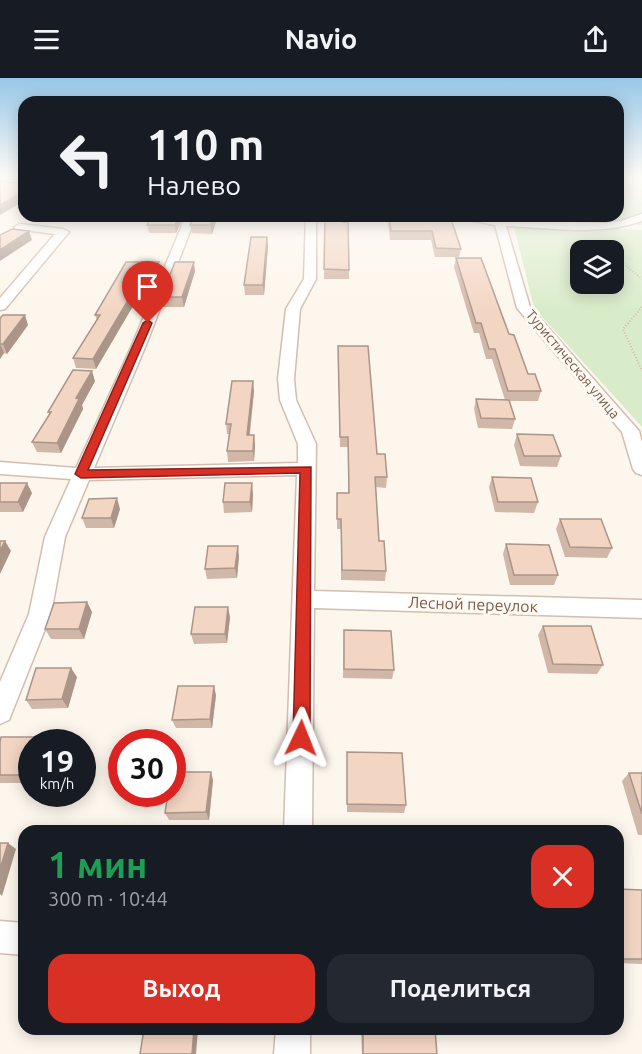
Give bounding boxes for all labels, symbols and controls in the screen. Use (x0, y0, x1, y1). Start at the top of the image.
icon: menu (30, 23, 63, 56)
icon: share (579, 23, 612, 56)
text: Navio (285, 24, 357, 54)
icon: left (48, 120, 126, 198)
text: 110 m (147, 121, 264, 168)
text: Налево (147, 170, 241, 200)
map controls (570, 240, 624, 294)
button: layers (570, 240, 624, 294)
pin (122, 261, 173, 323)
icon: arrive (131, 270, 164, 303)
street label: Туристическая улица (523, 306, 623, 422)
street label: Лесной переулок (408, 593, 538, 615)
position arrow (269, 706, 333, 770)
speed limit sign: 30 (108, 729, 186, 807)
text: 19 (40, 744, 74, 778)
text: km/h (40, 775, 74, 792)
text: 1 мин (48, 844, 147, 885)
button: close (531, 845, 594, 908)
text: 300 m · 10:44 (48, 887, 168, 910)
button: Выход (48, 954, 315, 1023)
button: Поделиться (327, 954, 594, 1023)

